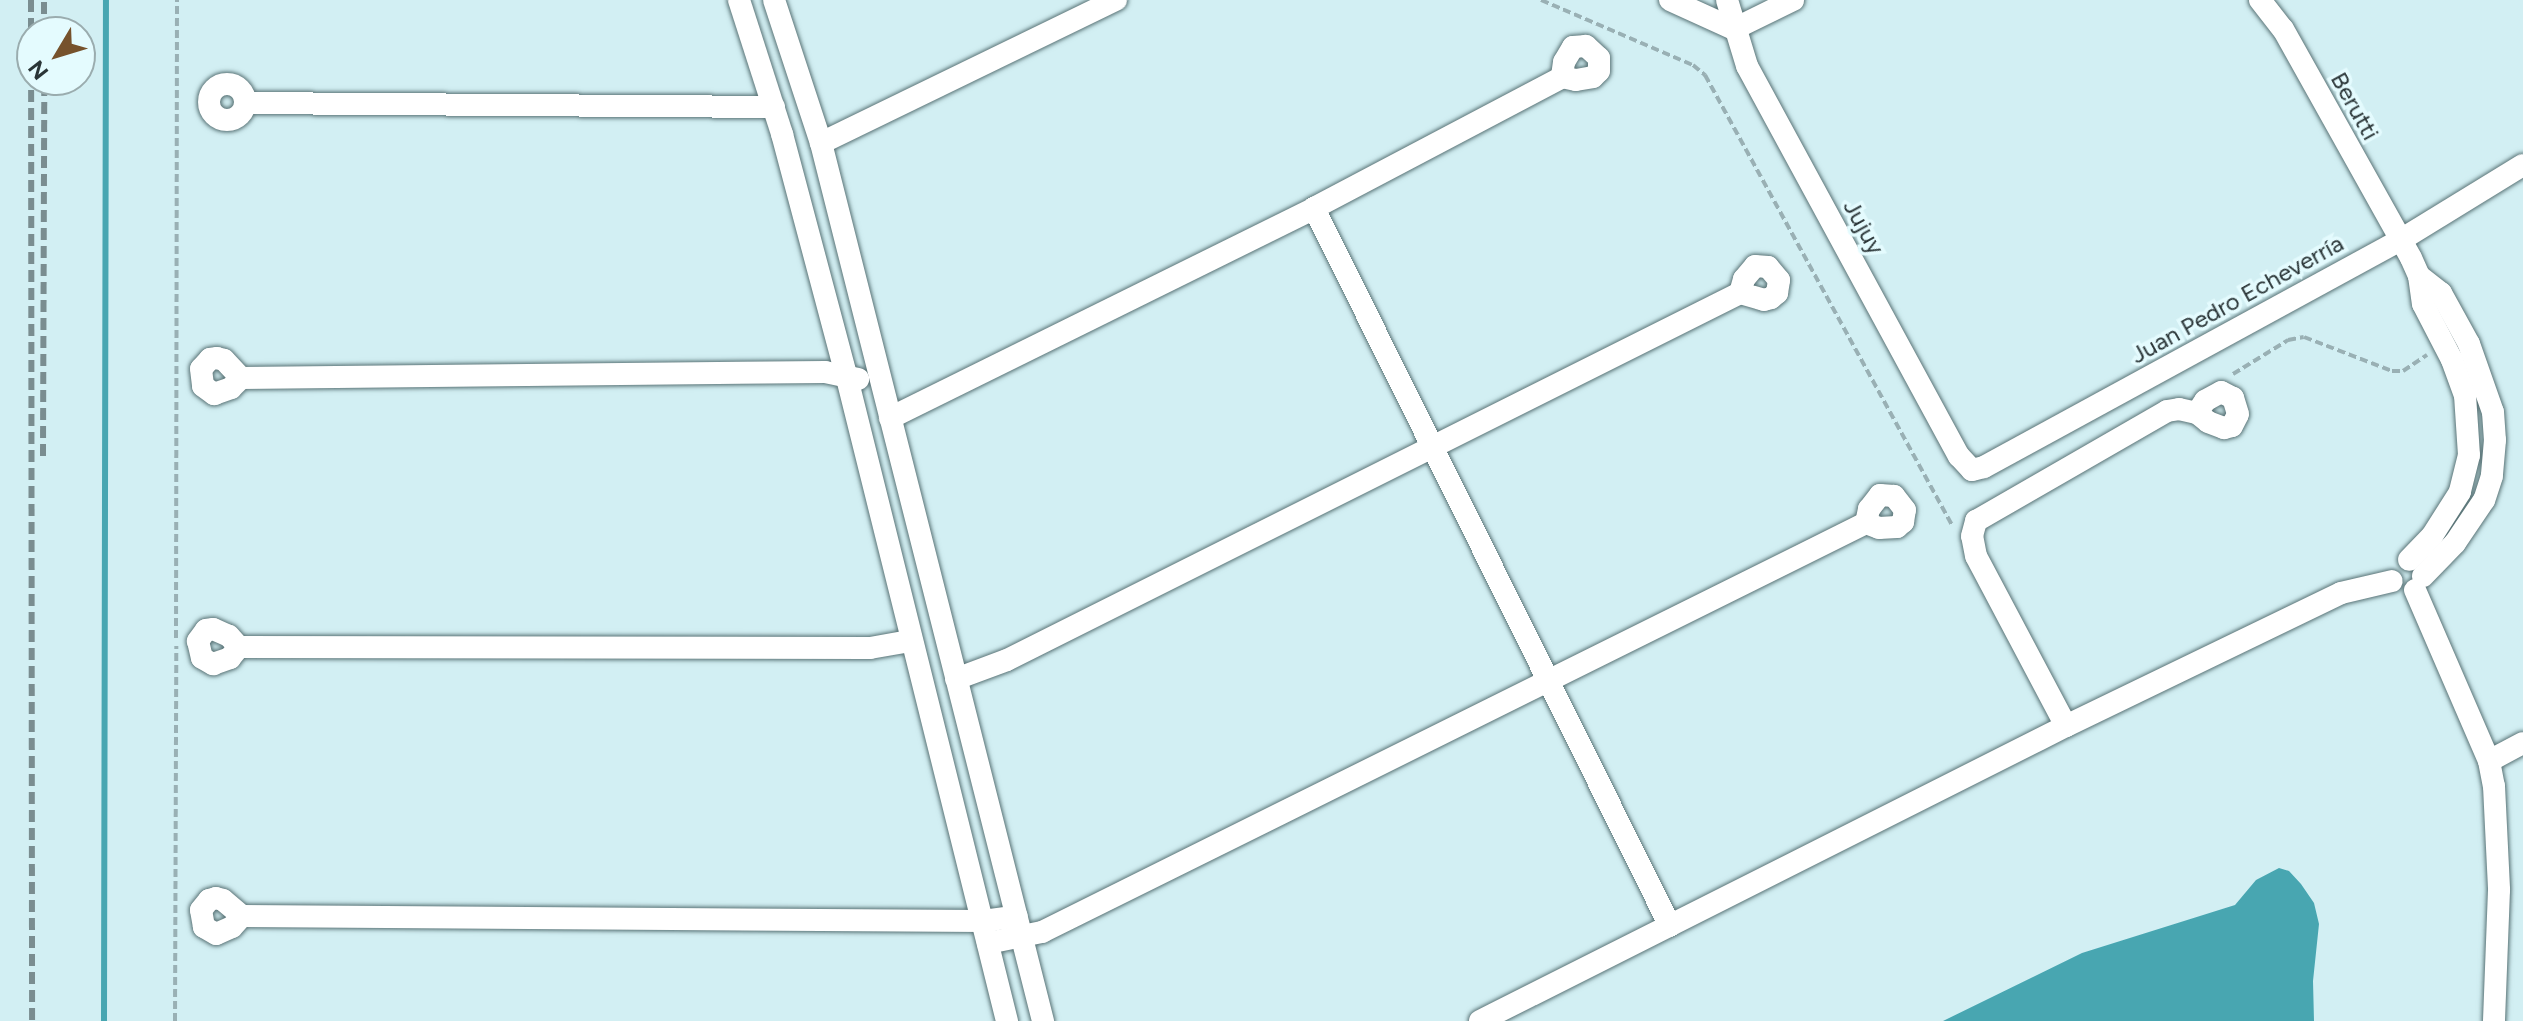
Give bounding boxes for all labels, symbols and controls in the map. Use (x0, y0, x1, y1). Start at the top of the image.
north arrow (16, 16, 96, 96)
text: N (22, 55, 54, 85)
street label: Berutti (2325, 67, 2385, 145)
street label: Jujuy (1837, 195, 1891, 259)
street label: Juan Pedro Echeverría (2126, 229, 2348, 369)

